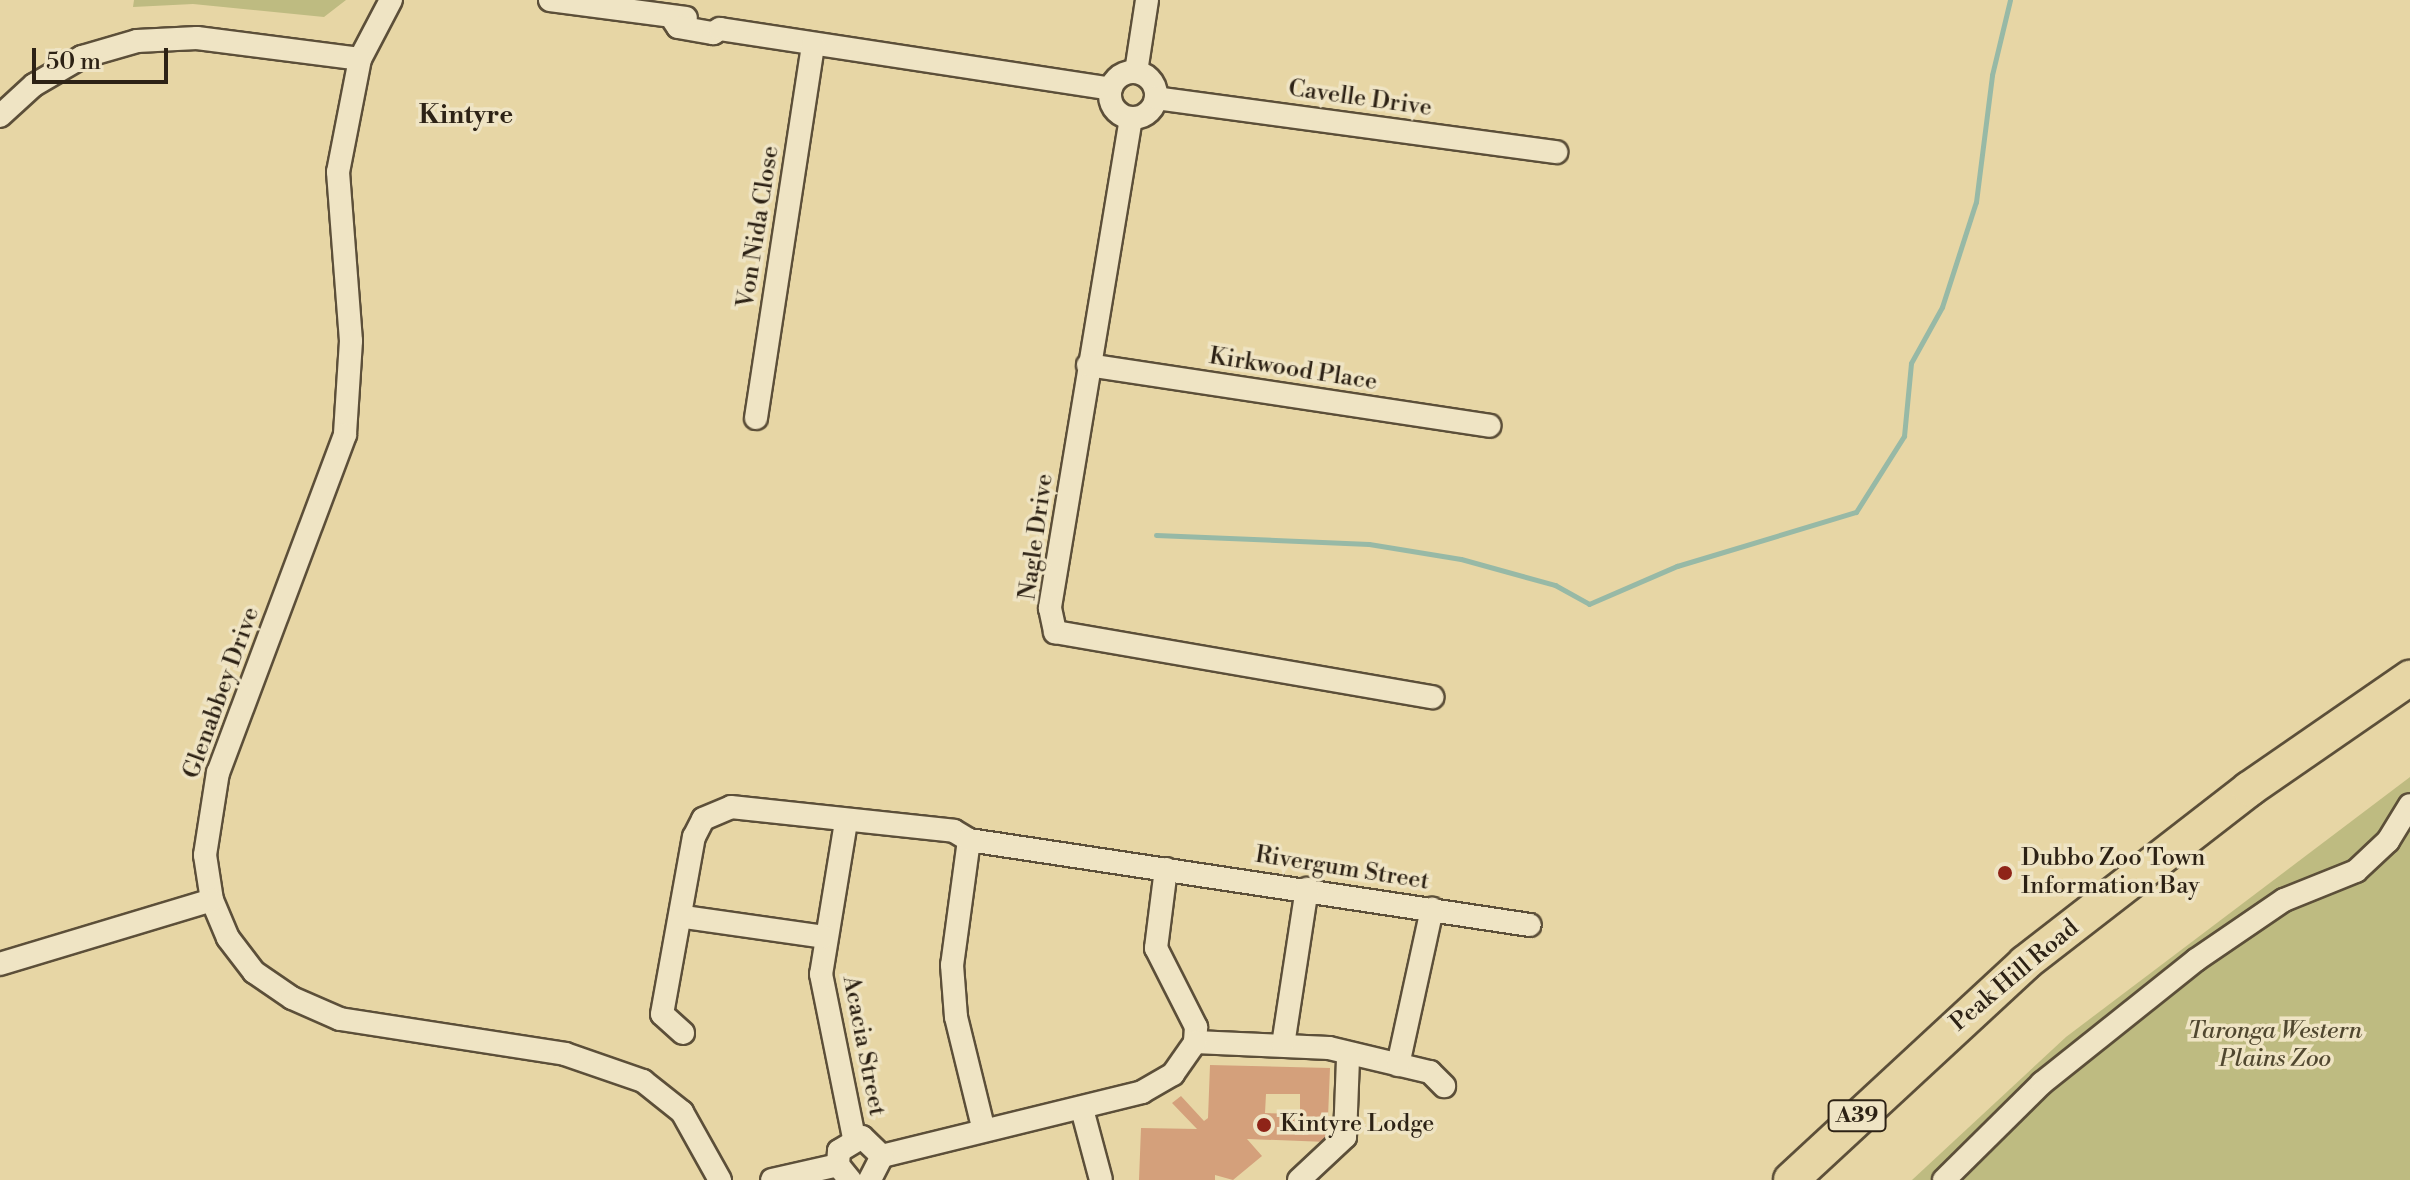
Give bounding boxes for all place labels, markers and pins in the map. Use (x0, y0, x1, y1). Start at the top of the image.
place label: Dubbo Zoo Town Information Bay (2021, 845, 2205, 901)
marker: Dubbo Zoo Town Information Bay (1996, 864, 2014, 882)
place label: Kintyre Lodge (1280, 1111, 1434, 1139)
marker: Kintyre Lodge (1255, 1116, 1273, 1134)

